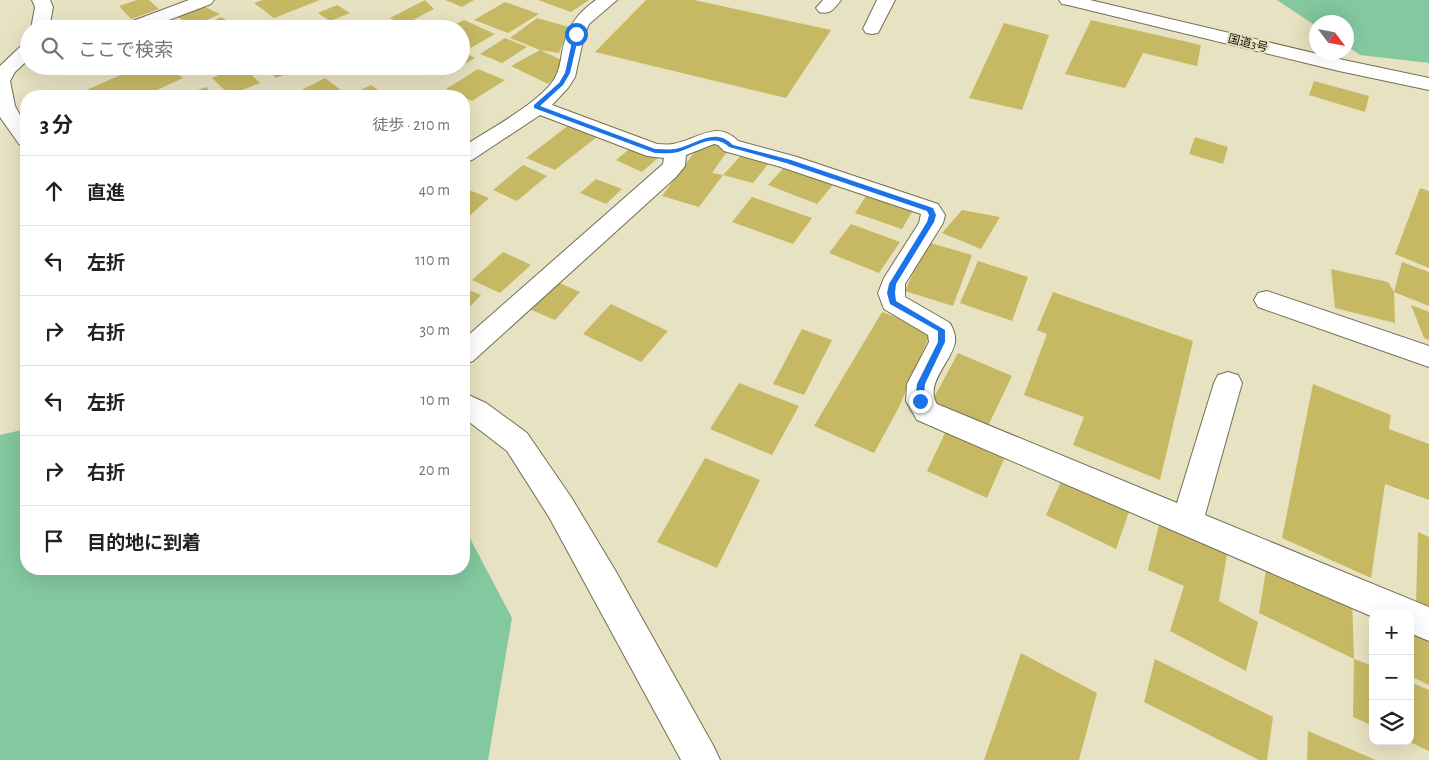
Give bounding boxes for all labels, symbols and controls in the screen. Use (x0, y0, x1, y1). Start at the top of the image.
north arrow (1309, 15, 1354, 60)
search box (20, 20, 470, 75)
route start (565, 23, 588, 46)
street label: 国道3号 (1227, 31, 1270, 54)
icon: search (38, 34, 66, 62)
text: ここで検索 (78, 41, 173, 60)
text: 3 分 (40, 115, 73, 136)
text: 徒歩 · 210 m (372, 117, 450, 133)
icon: ahead (40, 177, 68, 205)
text: 40 m (418, 182, 450, 198)
text: 直進 (87, 184, 125, 203)
icon: left (40, 247, 68, 275)
text: 110 m (415, 252, 450, 268)
text: 左折 (87, 254, 125, 273)
icon: right (40, 317, 68, 345)
text: 30 m (420, 322, 450, 338)
text: 右折 (87, 324, 125, 343)
icon: left (40, 387, 68, 415)
route end (909, 390, 932, 413)
text: 10 m (421, 392, 450, 408)
text: 左折 (87, 394, 125, 413)
icon: right (40, 457, 68, 485)
text: 20 m (419, 462, 450, 478)
text: 右折 (87, 464, 125, 483)
icon: arrive (40, 527, 68, 555)
text: 目的地に到着 (87, 534, 201, 553)
map controls (1369, 610, 1414, 745)
button: + (1369, 610, 1414, 655)
button: − (1369, 655, 1414, 700)
button: layers (1369, 700, 1414, 745)

